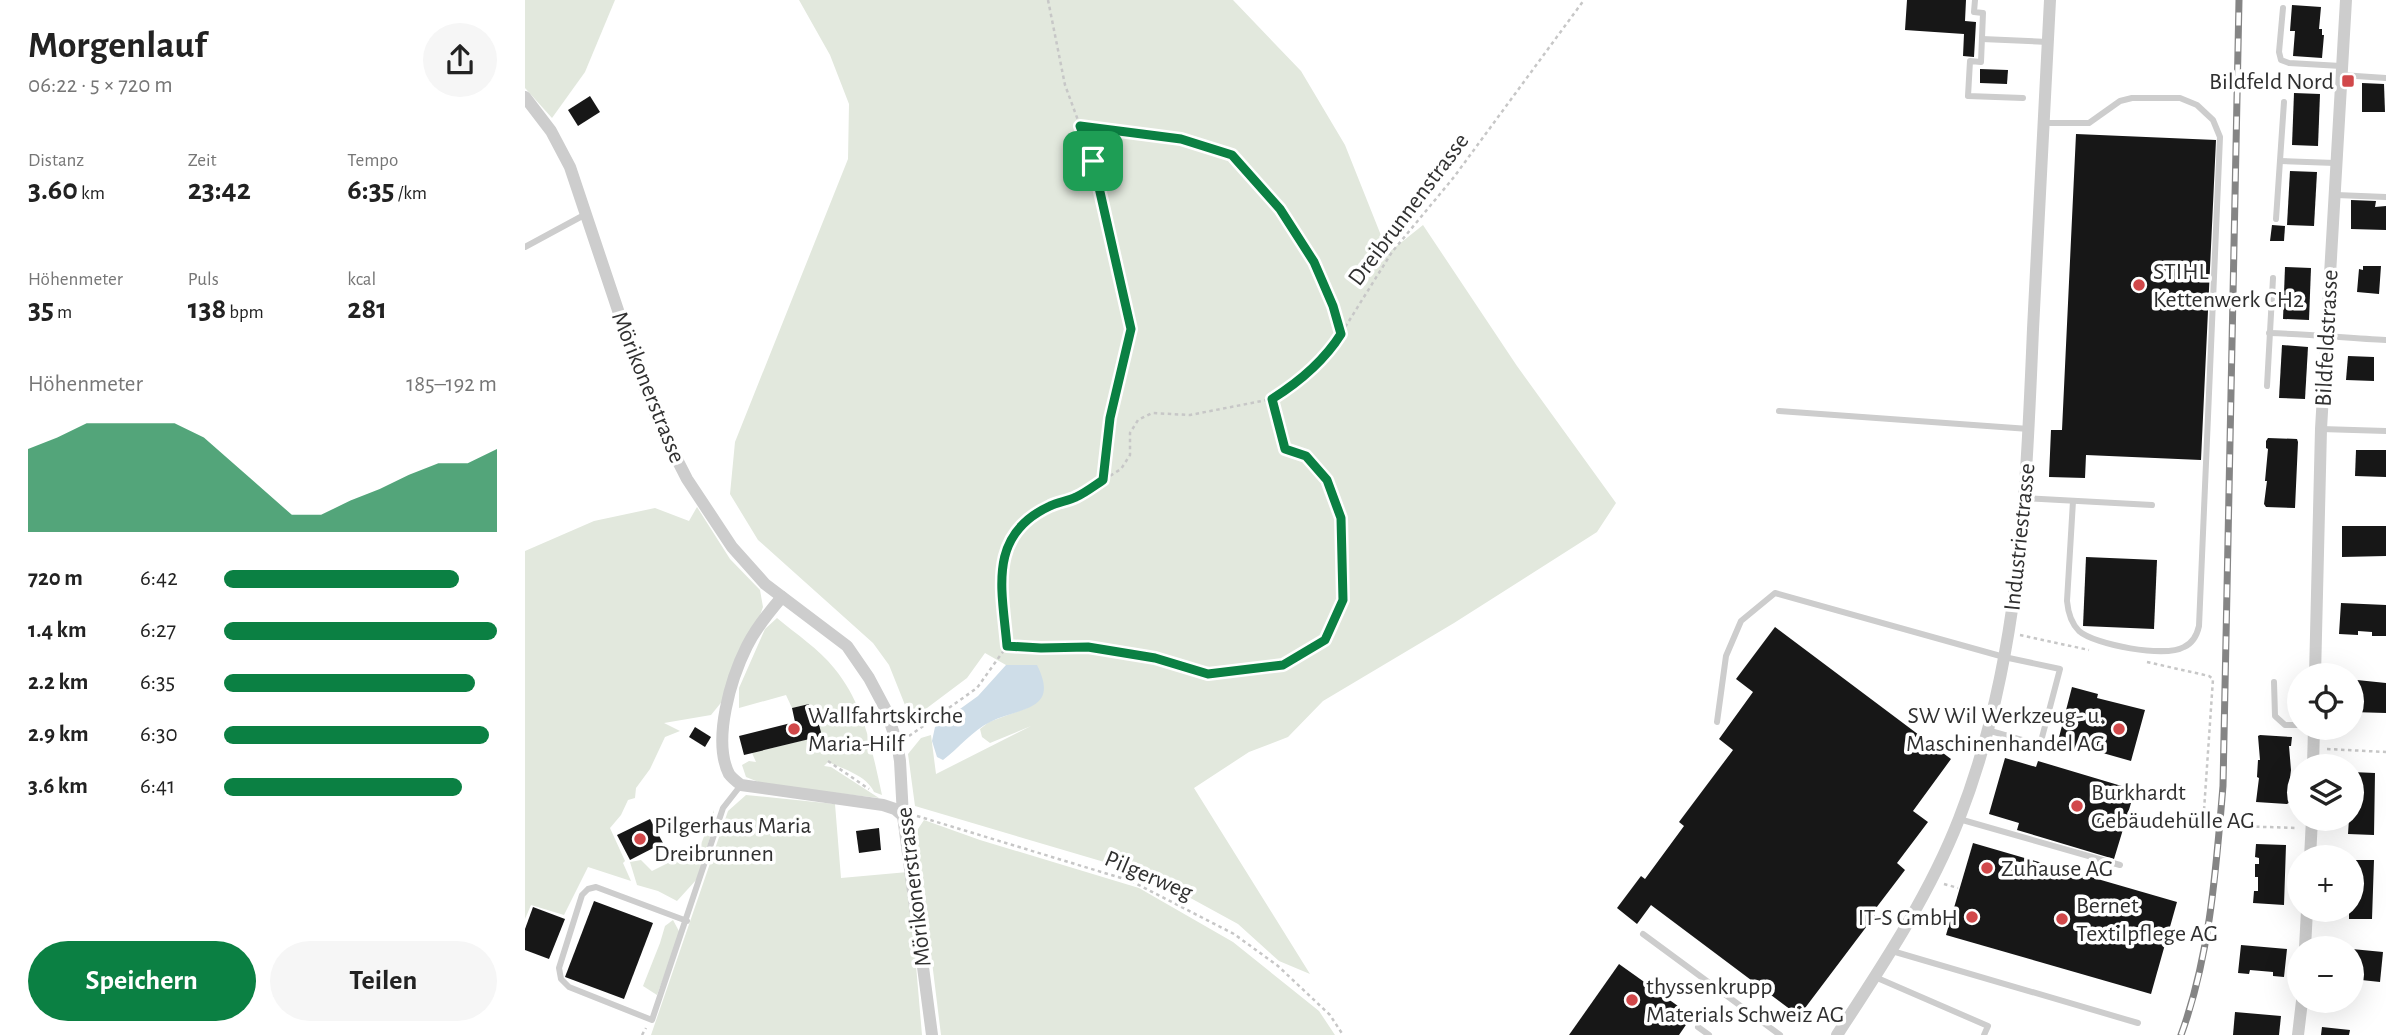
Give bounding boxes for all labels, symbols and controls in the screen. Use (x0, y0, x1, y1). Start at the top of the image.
button: share (423, 23, 497, 97)
text: Morgenlauf (28, 27, 206, 65)
place label: Bildfeld Nord (2209, 70, 2334, 94)
marker: Bildfeld Nord (2340, 73, 2356, 89)
text: 06:22 · 5 × 720 m (28, 74, 173, 97)
street label: Dreibrunnenstrasse (1344, 129, 1474, 290)
pin (1063, 131, 1123, 191)
icon: arrive (1074, 142, 1112, 180)
text: Distanz (28, 151, 84, 170)
text: Zeit (188, 151, 217, 170)
text: Tempo (347, 151, 398, 170)
text: 3.60 (28, 175, 78, 205)
text: 23:42 (188, 175, 251, 205)
text: 6:35 (347, 175, 395, 205)
text: km (78, 184, 105, 203)
text: /km (395, 184, 427, 203)
place label: STIHL Kettenwerk CH2 (2153, 260, 2304, 312)
street label: Bildfeldstrasse (2311, 269, 2343, 407)
text: Höhenmeter (28, 270, 123, 289)
text: Puls (188, 270, 219, 289)
text: kcal (347, 270, 376, 289)
marker: STIHL Kettenwerk CH2 (2131, 277, 2147, 293)
text: 35 (28, 294, 54, 324)
text: 138 (188, 294, 226, 324)
text: 281 (347, 294, 387, 324)
text: m (54, 303, 72, 322)
text: bpm (226, 303, 264, 322)
street label: Mörikonerstrasse (607, 308, 689, 466)
text: Höhenmeter (28, 373, 143, 396)
text: 185–192 m (406, 373, 497, 396)
street label: Industriestrasse (2000, 462, 2040, 612)
text: 720 m (28, 567, 83, 590)
text: 6:42 (140, 567, 178, 590)
text: 1.4 km (28, 619, 87, 642)
text: 6:27 (140, 619, 176, 642)
map controls (2287, 663, 2364, 1013)
button: locate (2287, 663, 2364, 740)
text: 2.2 km (28, 671, 88, 694)
text: 6:35 (140, 671, 175, 694)
place label: Wallfahrtskirche Maria-Hilf (808, 704, 963, 756)
place label: SW Wil Werkzeug- u. Maschinenhandel AG (1906, 704, 2105, 756)
marker: Wallfahrtskirche Maria-Hilf (786, 721, 802, 737)
marker: SW Wil Werkzeug- u. Maschinenhandel AG (2111, 721, 2127, 737)
text: 2.9 km (28, 723, 89, 746)
text: 6:30 (140, 723, 178, 746)
button: layers (2287, 754, 2364, 831)
text: 3.6 km (28, 775, 88, 798)
text: 6:41 (140, 775, 175, 798)
place label: Burkhardt Gebäudehülle AG (2091, 781, 2255, 833)
marker: Burkhardt Gebäudehülle AG (2069, 798, 2085, 814)
street label: Mörikonerstrasse (892, 806, 936, 968)
place label: Pilgerhaus Maria Dreibrunnen (654, 814, 812, 866)
marker: Pilgerhaus Maria Dreibrunnen (632, 831, 648, 847)
button: + (2287, 845, 2364, 922)
street label: Pilgerweg (1101, 847, 1197, 905)
place label: Zuhause AG (2001, 857, 2113, 881)
marker: Zuhause AG (1979, 860, 1995, 876)
place label: Bernet Textilpflege AG (2076, 894, 2218, 946)
place label: IT-S GmbH (1858, 906, 1958, 930)
marker: IT-S GmbH (1964, 909, 1980, 925)
marker: Bernet Textilpflege AG (2054, 911, 2070, 927)
button: − (2287, 936, 2364, 1013)
button: Speichern (28, 941, 256, 1021)
button: Teilen (270, 941, 497, 1021)
place label: thyssenkrupp Materials Schweiz AG (1646, 975, 1844, 1027)
marker: thyssenkrupp Materials Schweiz AG (1624, 992, 1640, 1008)

